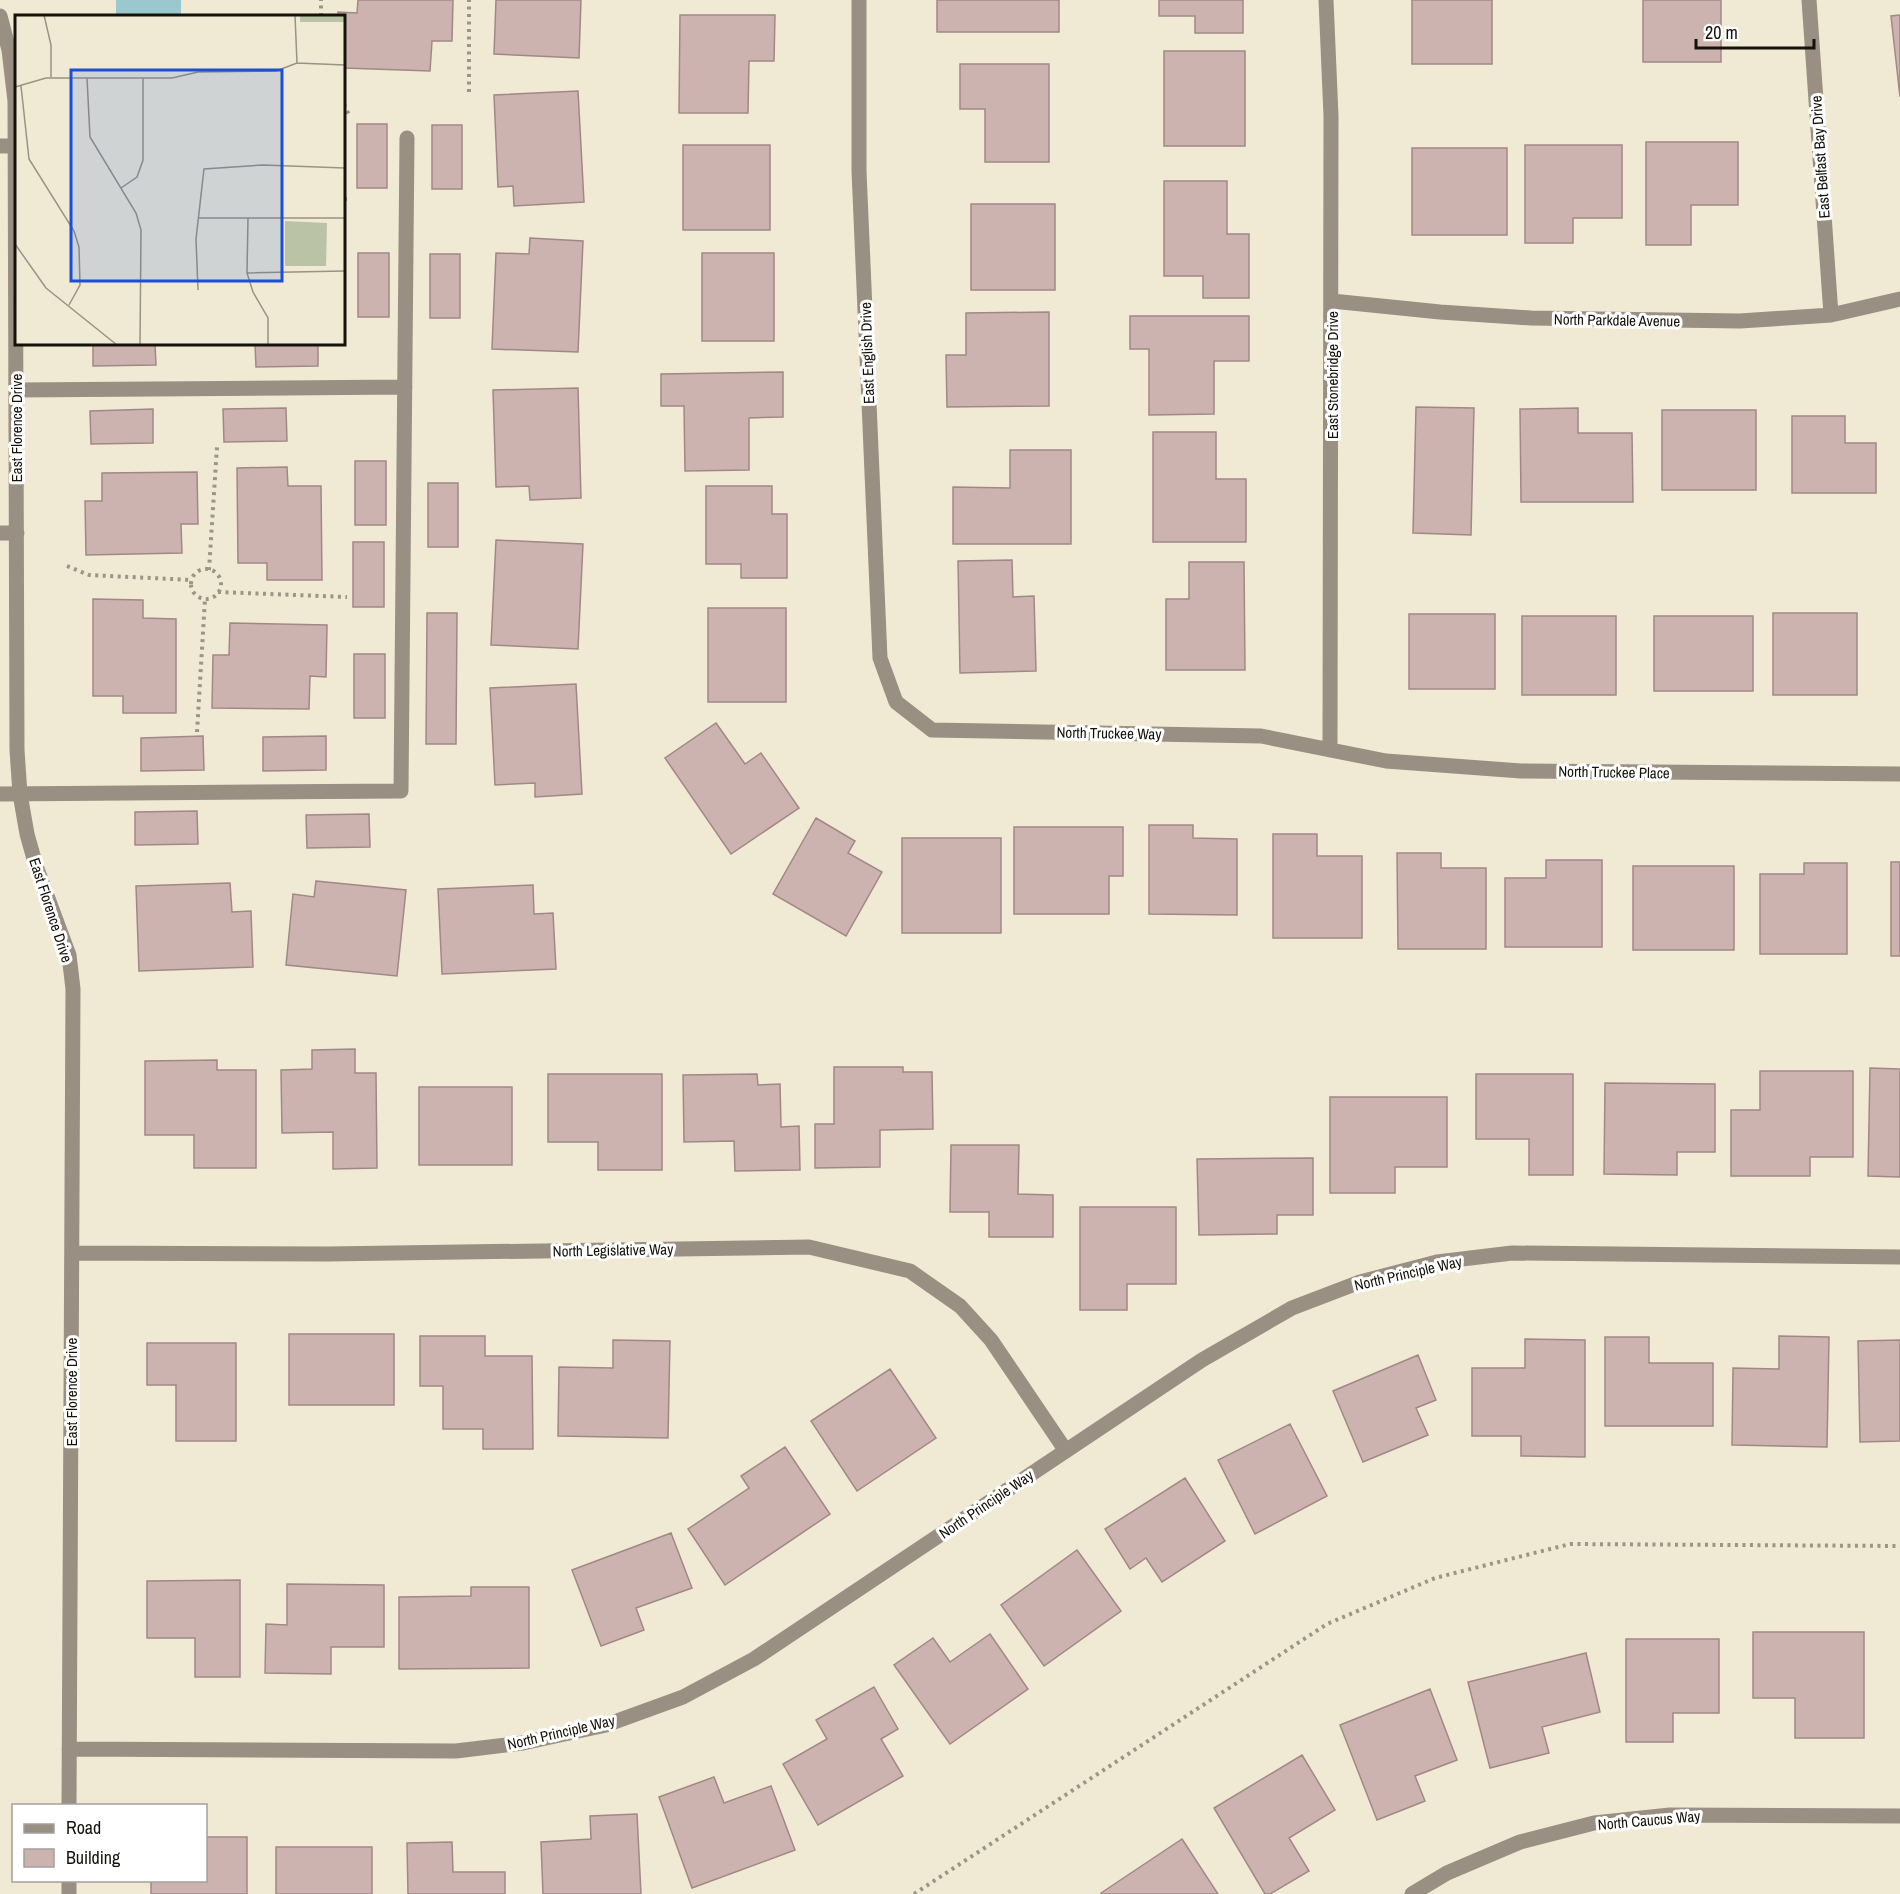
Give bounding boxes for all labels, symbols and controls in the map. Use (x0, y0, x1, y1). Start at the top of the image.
scale bar (1696, 12, 1814, 50)
inset map (15, 15, 345, 345)
text: 20 m (1705, 20, 1738, 45)
street label: East Belfast Bay Drive (1805, 95, 1835, 219)
street label: East English Drive (855, 302, 879, 404)
street label: North Parkdale Avenue (1554, 308, 1680, 332)
street label: East Stonebridge Drive (1322, 311, 1343, 439)
street label: East Florence Drive (6, 374, 27, 482)
street label: North Truckee Way (1056, 722, 1162, 744)
street label: North Truckee Place (1558, 761, 1670, 783)
street label: East Florence Drive (24, 855, 78, 965)
street label: North Legislative Way (553, 1238, 674, 1262)
street label: North Principle Way (1352, 1250, 1465, 1296)
street label: East Florence Drive (61, 1338, 82, 1446)
street label: North Principle Way (935, 1464, 1038, 1543)
street label: North Principle Way (505, 1709, 618, 1755)
legend (12, 1804, 207, 1882)
street label: North Caucus Way (1597, 1805, 1702, 1835)
text: Road (66, 1815, 101, 1840)
text: Building (66, 1845, 121, 1870)

